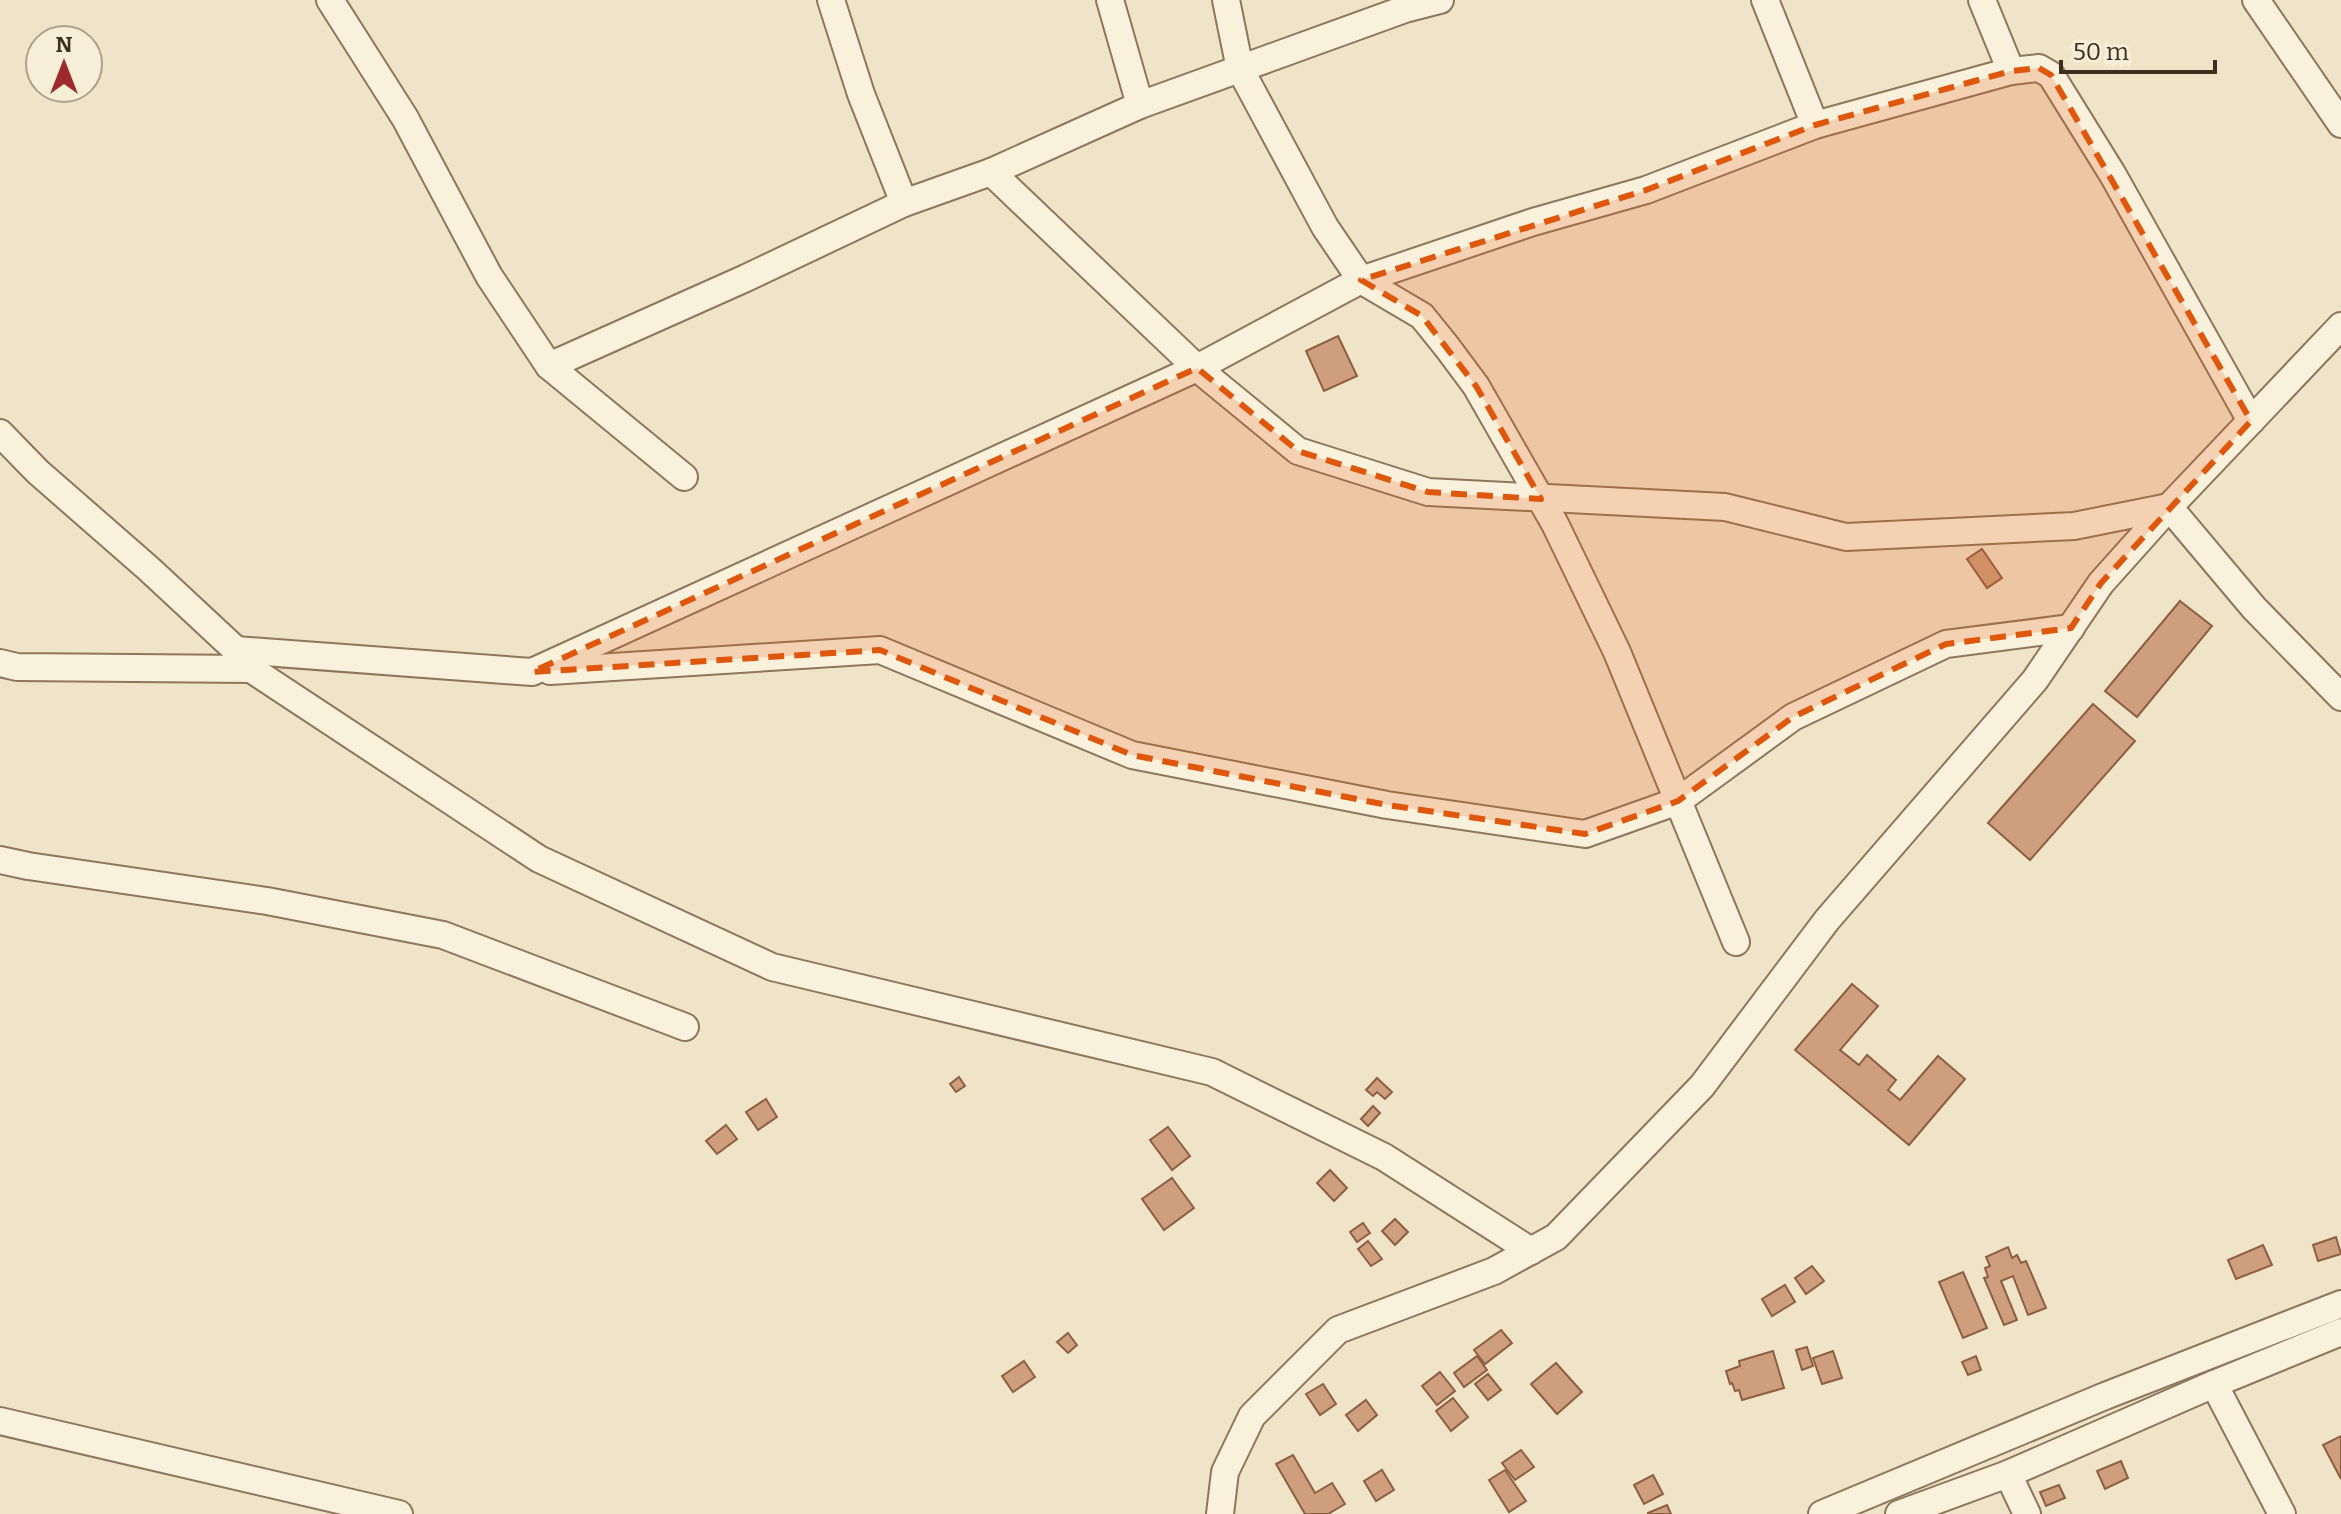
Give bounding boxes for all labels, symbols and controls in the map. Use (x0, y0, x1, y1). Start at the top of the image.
north arrow (24, 24, 104, 104)
scale bar (2061, 24, 2215, 74)
text: N (56, 31, 73, 58)
text: 50 m (2073, 38, 2129, 66)

